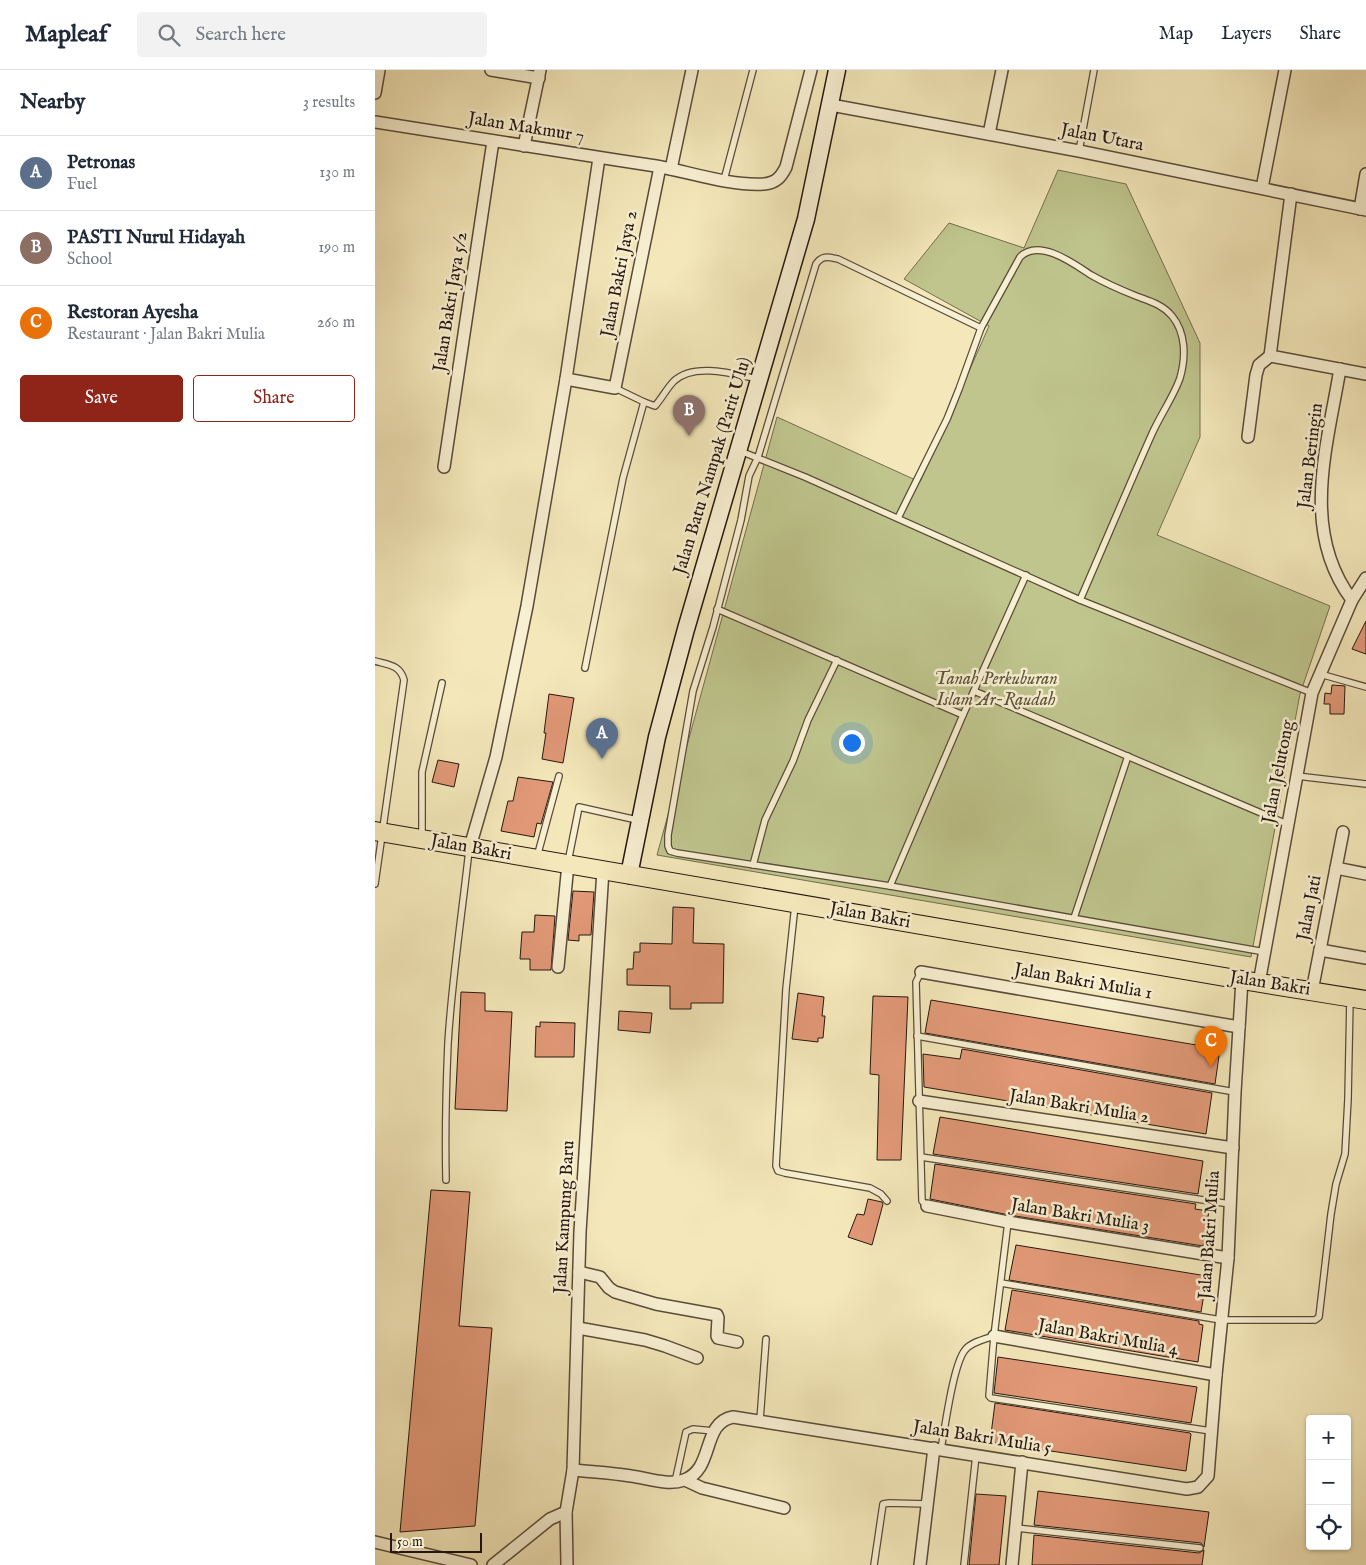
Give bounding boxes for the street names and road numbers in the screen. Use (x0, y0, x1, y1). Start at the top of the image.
street label: Jalan Makmur 7 (464, 107, 586, 149)
street label: Jalan Utara (1057, 118, 1146, 157)
street label: Jalan Bakri Jaya 2 (596, 209, 644, 341)
street label: Jalan Bakri Jaya 5/2 (428, 230, 473, 376)
street label: Jalan Batu Nampak (Parit Ulu) (670, 355, 756, 577)
street label: Jalan Beringin (1293, 401, 1329, 512)
street label: Jalan Jelutong (1257, 718, 1300, 828)
street label: Jalan Bakri (427, 829, 513, 866)
street label: Jalan Jati (1292, 873, 1328, 945)
street label: Jalan Bakri (826, 897, 912, 934)
street label: Jalan Bakri Mulia 1 (1010, 958, 1154, 1005)
street label: Jalan Bakri (1226, 966, 1312, 1002)
street label: Jalan Bakri Mulia 2 (1005, 1084, 1151, 1129)
street label: Jalan Kampung Baru (549, 1140, 581, 1296)
street label: Jalan Bakri Mulia (1194, 1170, 1226, 1302)
street label: Jalan Bakri Mulia 3 (1007, 1193, 1151, 1238)
street label: Jalan Bakri Mulia 4 (1034, 1314, 1180, 1362)
street label: Jalan Bakri Mulia 5 (909, 1415, 1053, 1460)

